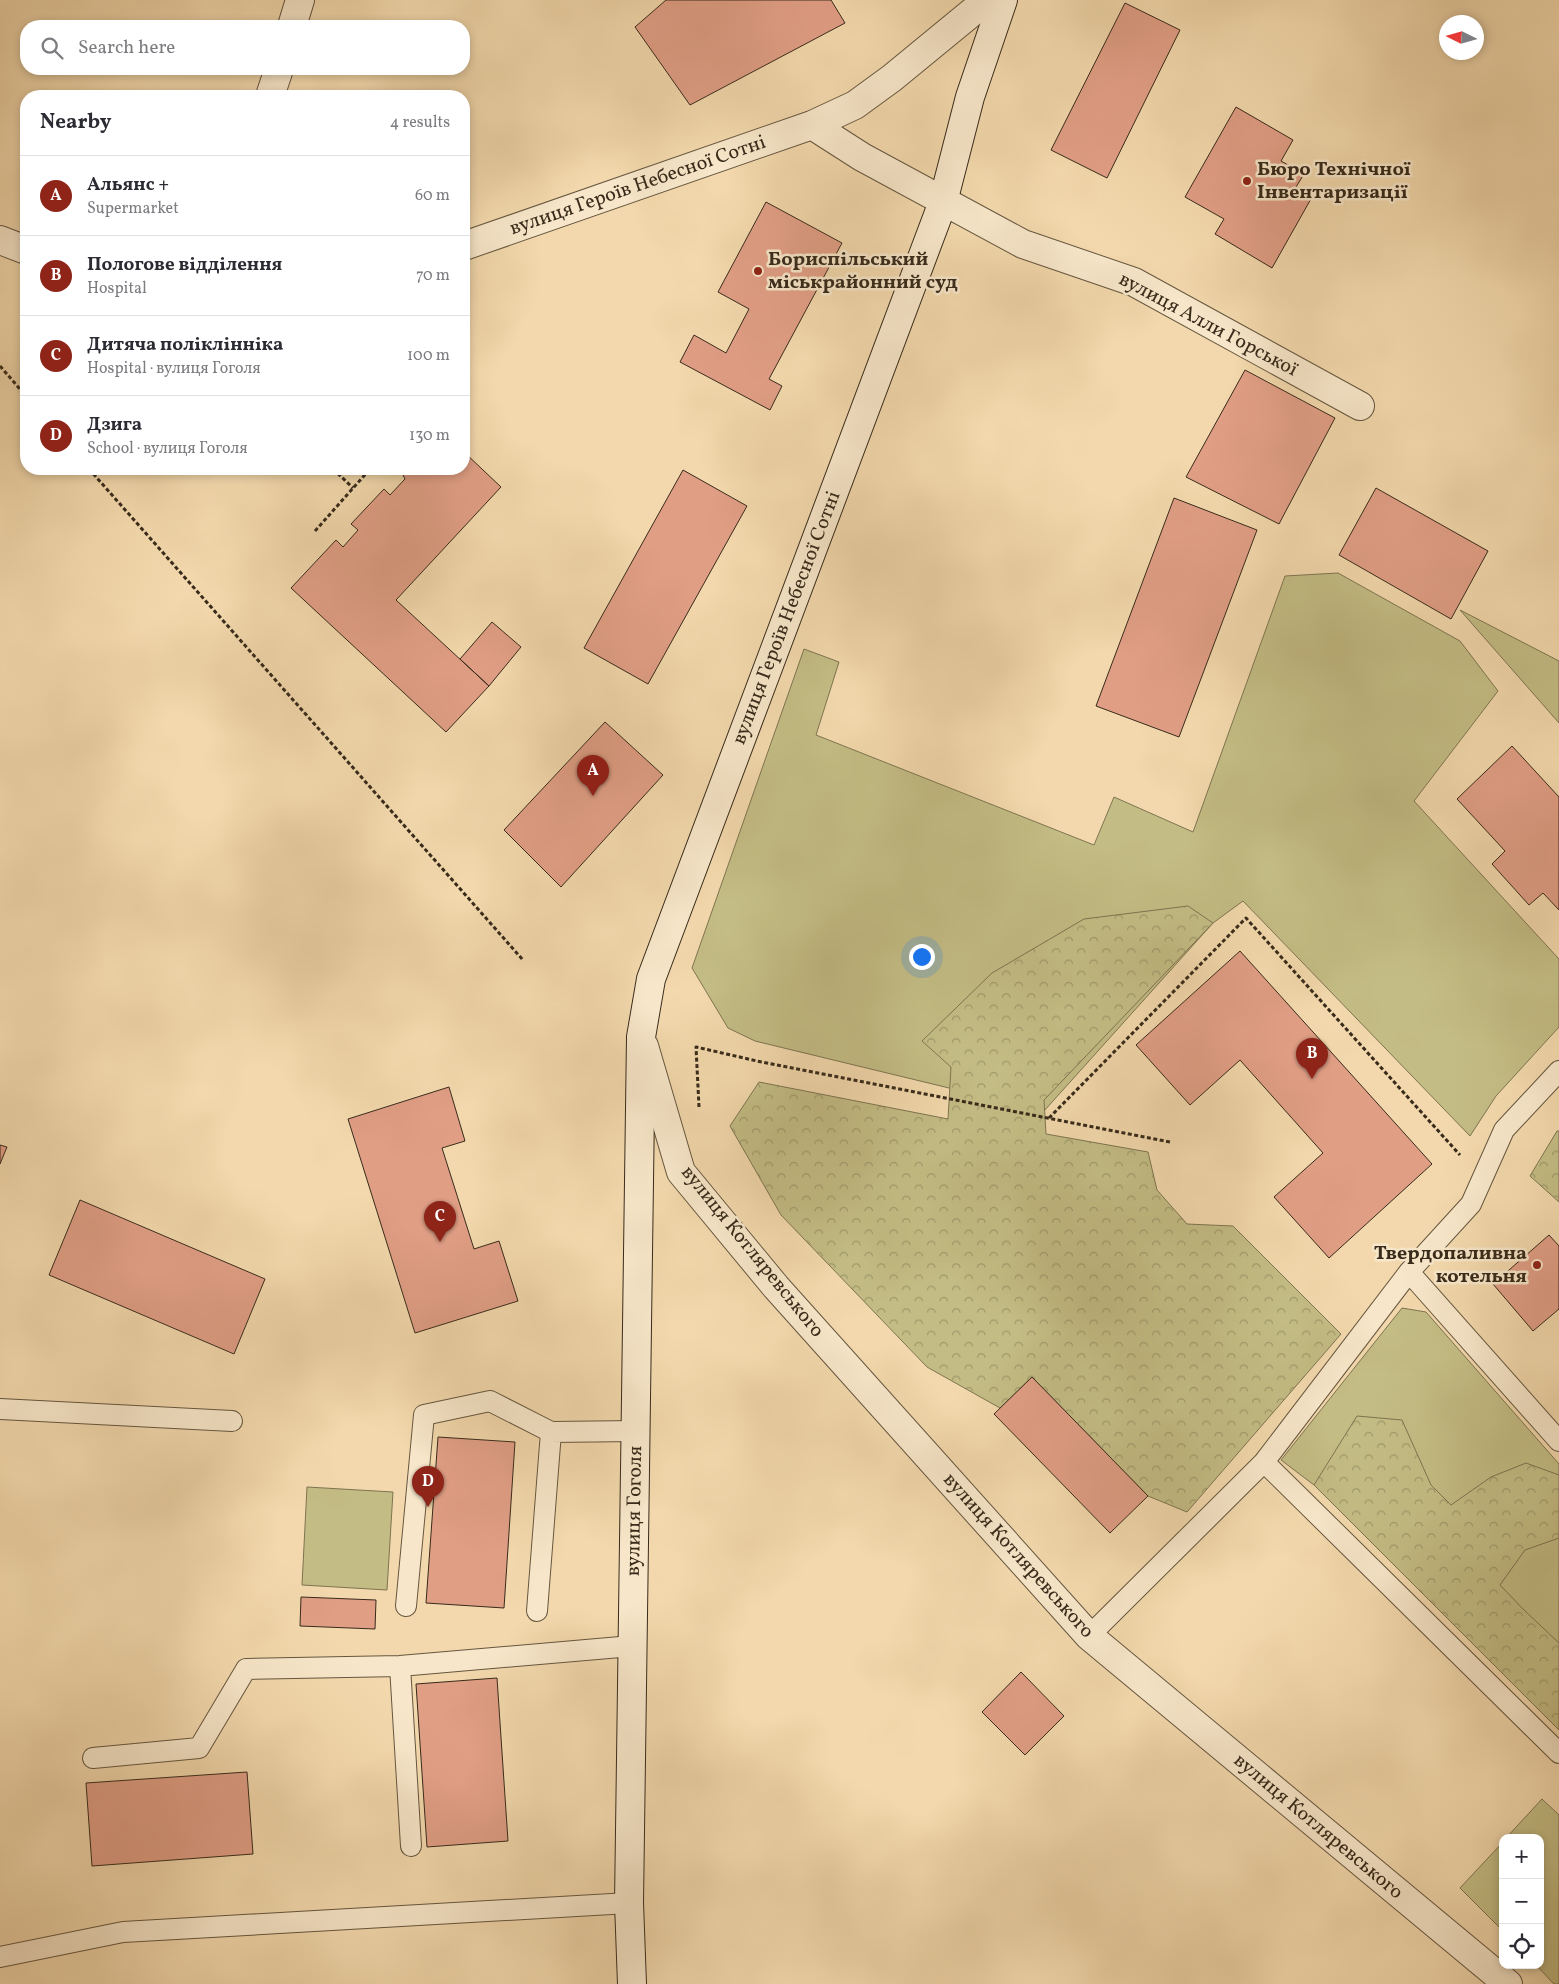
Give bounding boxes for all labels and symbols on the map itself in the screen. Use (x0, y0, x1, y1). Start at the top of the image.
north arrow (1439, 15, 1484, 60)
street label: вулиця Героїв Небесної Сотні (506, 129, 770, 243)
place label: Бюро Технічної Інвентаризації (1257, 156, 1411, 207)
marker: Бюро Технічної Інвентаризації (1241, 175, 1253, 187)
place label: Бориспільський міськрайонний суд (768, 246, 958, 297)
marker: Бориспільський міськрайонний суд (752, 265, 764, 277)
street label: вулиця Алли Горської (1113, 266, 1303, 384)
street label: вулиця Героїв Небесної Сотні (726, 487, 848, 749)
pin: A (577, 755, 609, 796)
your location (909, 944, 935, 970)
pin: B (1296, 1038, 1328, 1079)
street label: вулиця Котляревського (674, 1160, 830, 1344)
pin: C (424, 1201, 456, 1242)
place label: Твердопаливна котельня (1374, 1240, 1527, 1291)
marker: Твердопаливна котельня (1531, 1259, 1543, 1271)
street label: вулиця Гоголя (620, 1446, 650, 1576)
pin: D (412, 1466, 444, 1507)
street label: вулиця Котляревського (936, 1467, 1100, 1645)
street label: вулиця Котляревського (1227, 1747, 1409, 1907)

